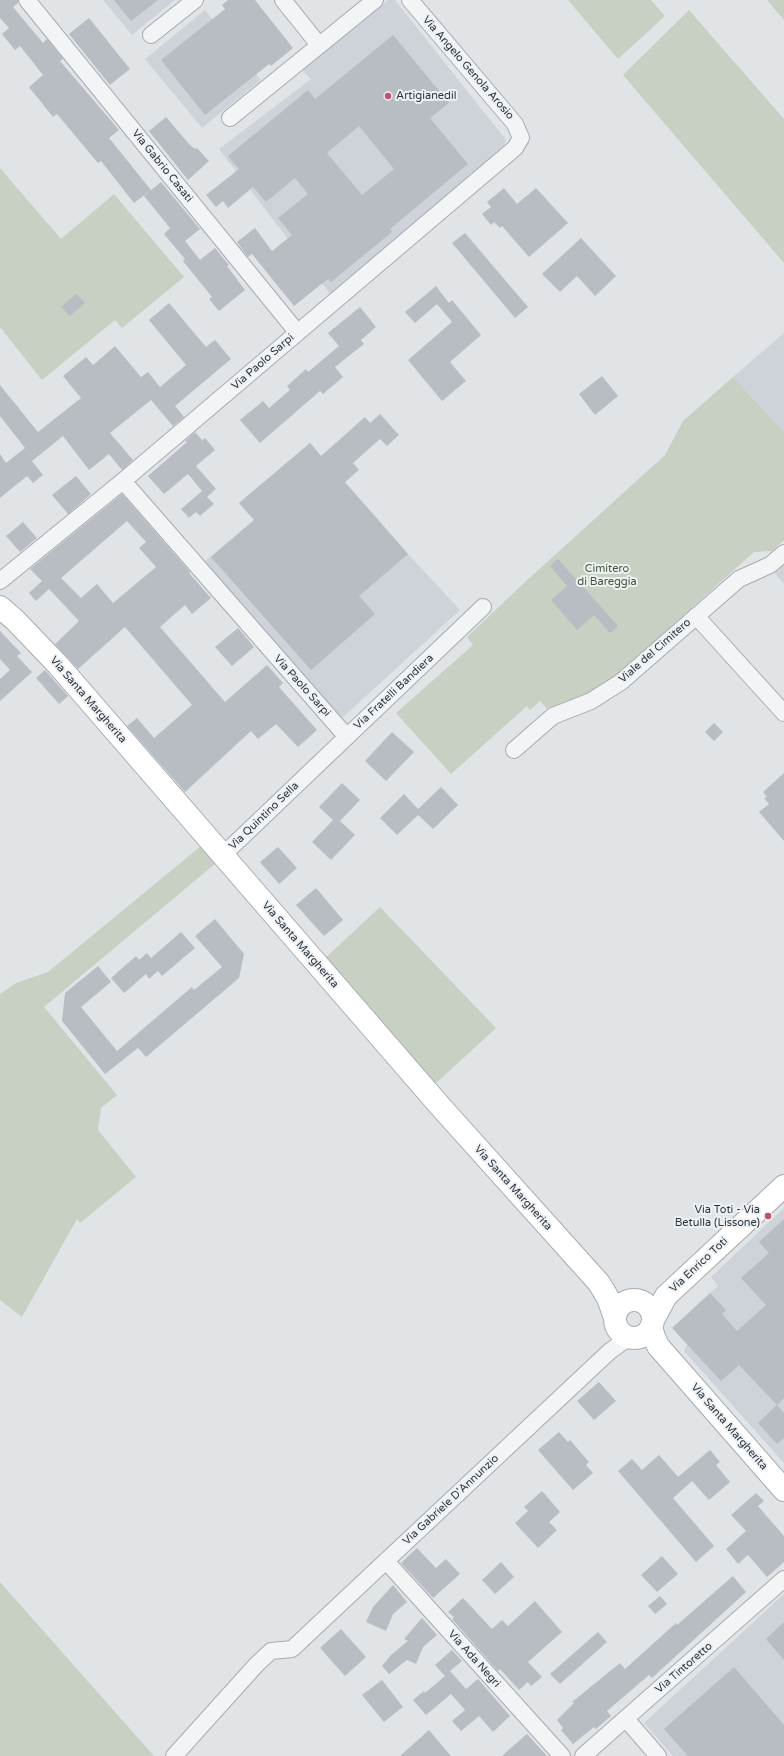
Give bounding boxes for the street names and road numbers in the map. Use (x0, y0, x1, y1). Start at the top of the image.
street label: Via Angelo Genola Arosio (419, 14, 517, 122)
street label: Via Gabrio Casati (129, 127, 195, 205)
street label: Via Paolo Sarpi (229, 331, 297, 393)
street label: Viale del Cimitero (616, 616, 694, 686)
street label: Via Paolo Sarpi (271, 652, 333, 720)
street label: Via Fratelli Bandiera (351, 652, 437, 732)
street label: Via Santa Margherita (47, 654, 129, 746)
street label: Via Quintino Sella (226, 779, 302, 853)
street label: Via Santa Margherita (259, 899, 341, 991)
street label: Via Santa Margherita (471, 1143, 555, 1233)
street label: Via Enrico Toti (667, 1235, 731, 1295)
street label: Via Santa Margherita (688, 1381, 770, 1473)
street label: Via Gabriele D'Annunzio (400, 1452, 502, 1548)
street label: Via Ada Negri (445, 1628, 503, 1690)
street label: Via Tintoretto (653, 1640, 715, 1696)

